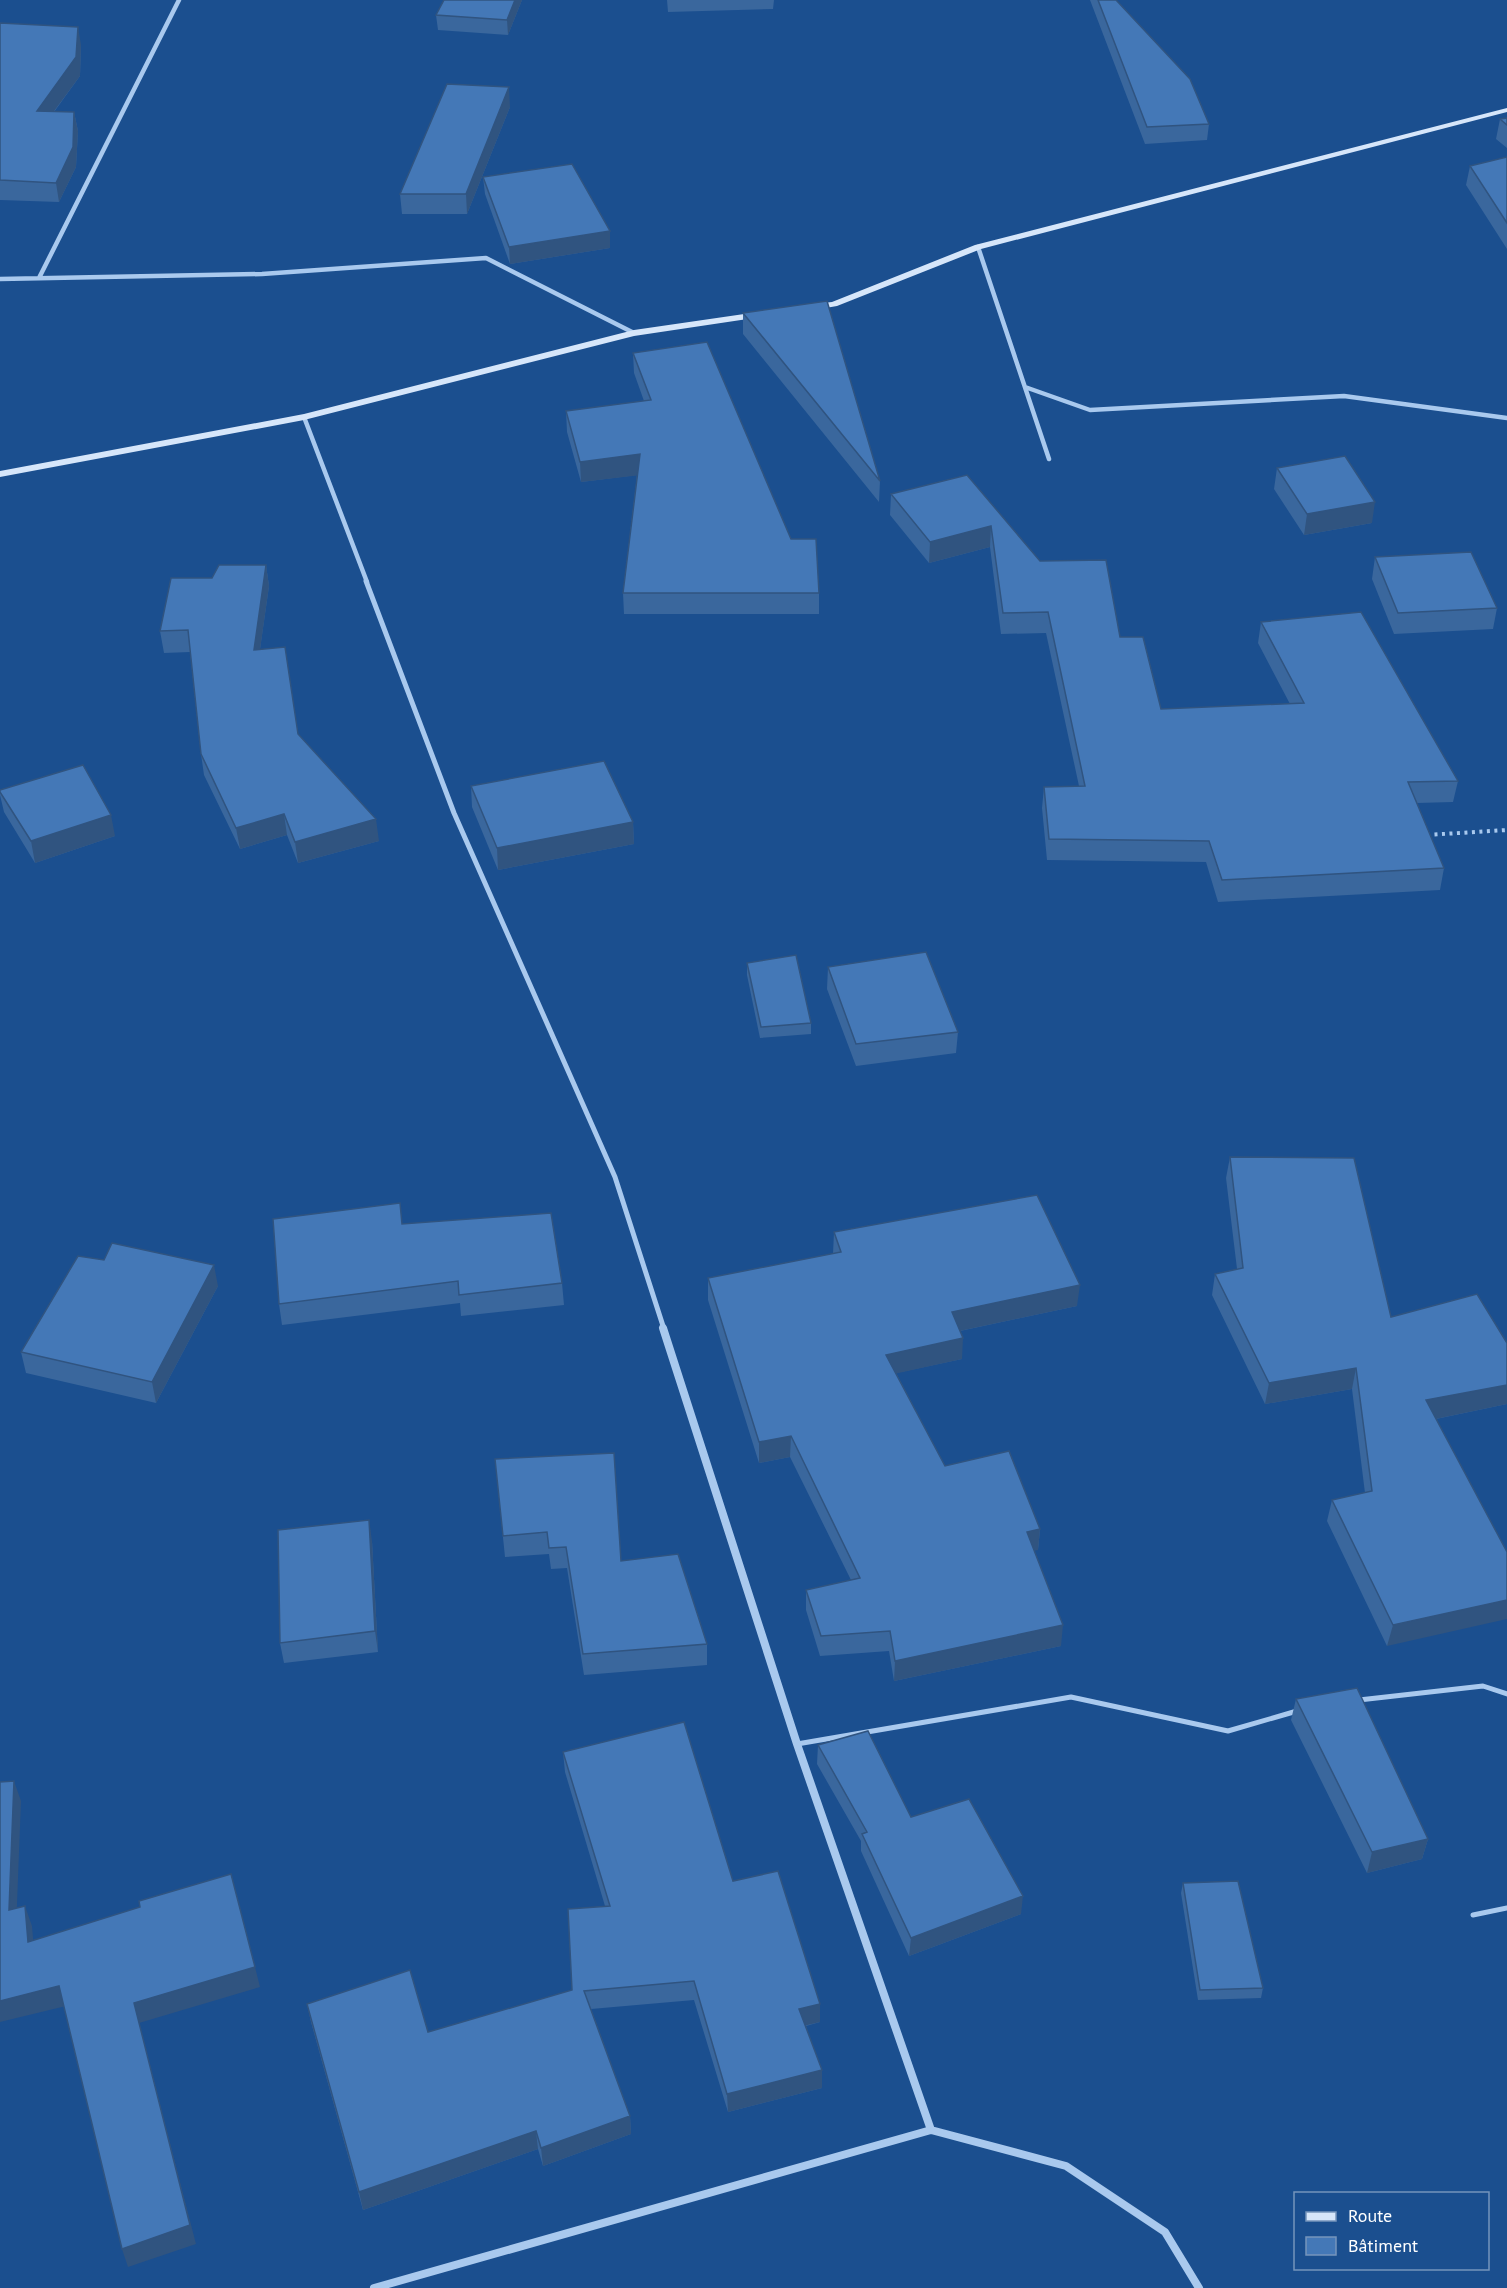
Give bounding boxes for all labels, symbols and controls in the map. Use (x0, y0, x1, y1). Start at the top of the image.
legend (1294, 2192, 1489, 2270)
text: Route (1348, 2204, 1392, 2227)
text: Bâtiment (1348, 2234, 1418, 2257)

